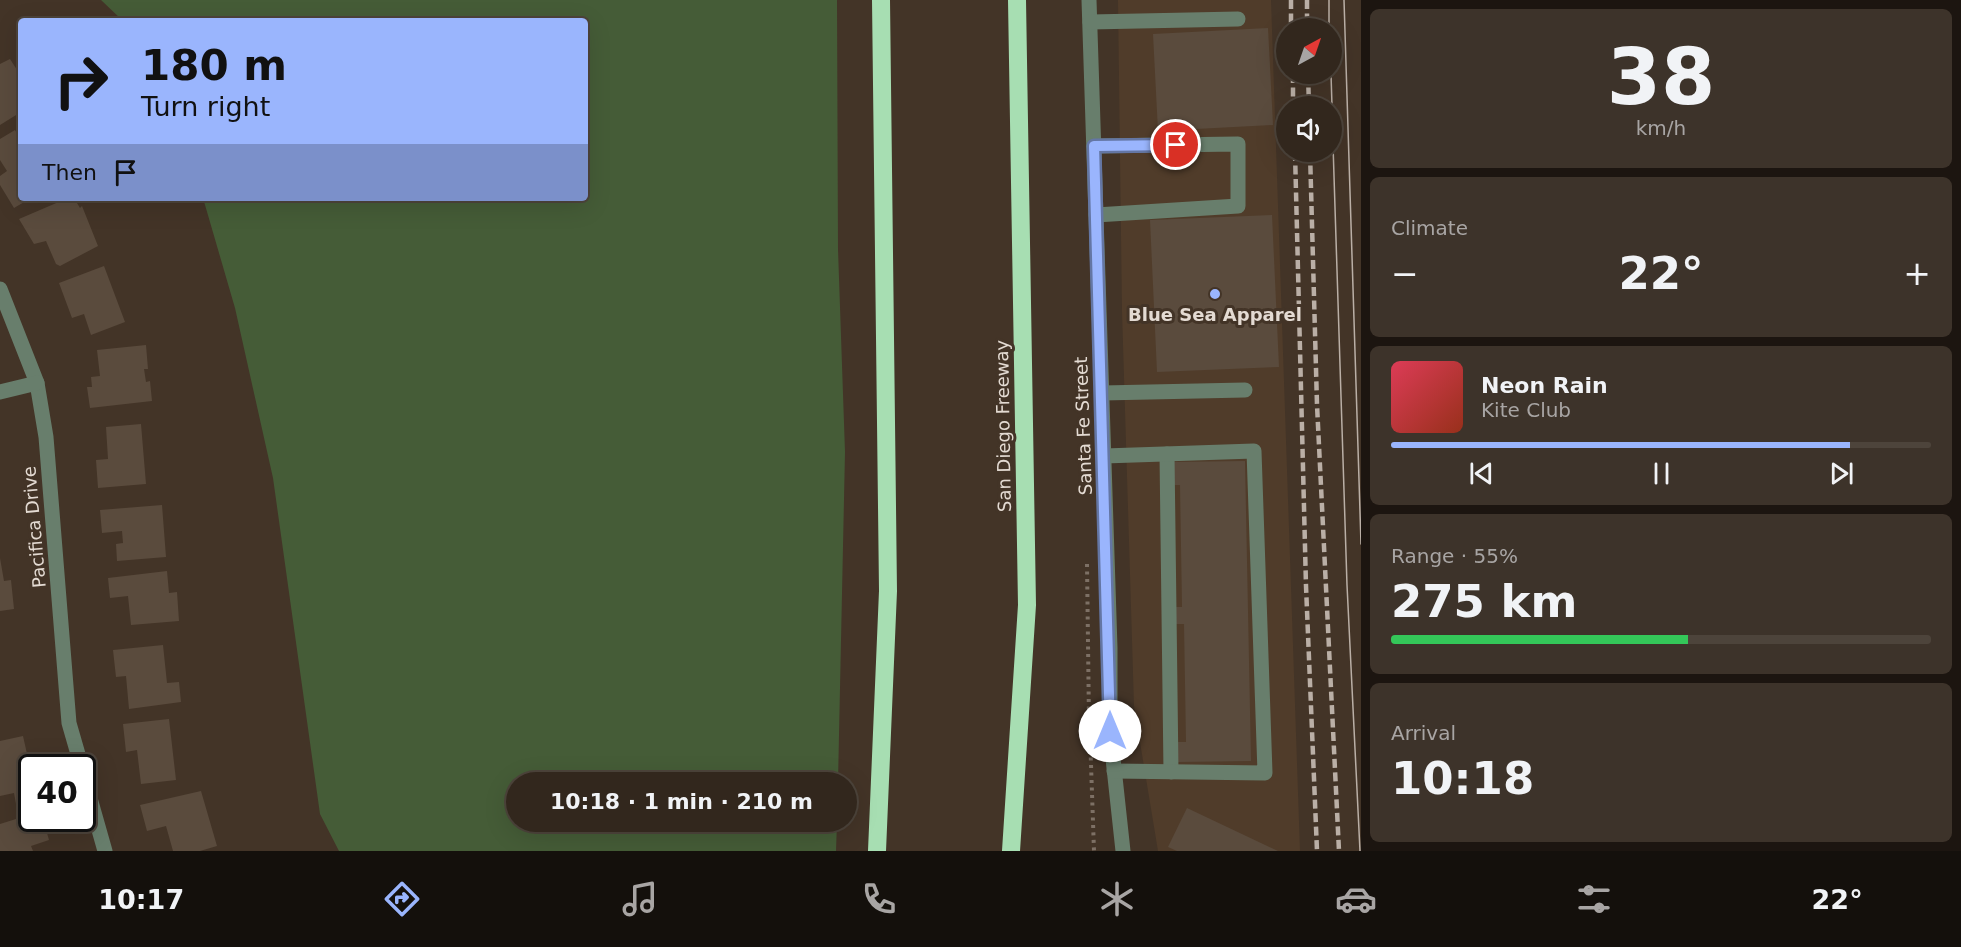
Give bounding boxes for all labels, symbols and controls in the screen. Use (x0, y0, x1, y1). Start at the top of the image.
north arrow (1276, 18, 1342, 84)
map controls (1276, 18, 1342, 162)
text: 38 (1607, 32, 1715, 122)
text: 180 m (141, 41, 287, 90)
icon: right (42, 42, 120, 120)
text: Turn right (141, 91, 270, 122)
button: sound (1276, 96, 1342, 162)
text: km/h (1636, 116, 1686, 140)
pin (1150, 119, 1201, 170)
icon: arrive (1159, 128, 1192, 161)
icon: arrive (109, 156, 142, 189)
text: Then (42, 160, 97, 185)
text: Climate (1391, 216, 1468, 240)
text: 22° (1618, 247, 1704, 300)
text: − (1391, 254, 1419, 293)
text: + (1903, 254, 1931, 293)
marker: Blue Sea Apparel (1208, 287, 1222, 301)
place label: Blue Sea Apparel (1128, 304, 1302, 325)
street label: San Diego Freeway (991, 339, 1015, 512)
street label: Santa Fe Street (1070, 356, 1096, 496)
text: Neon Rain (1481, 373, 1608, 398)
text: Kite Club (1481, 398, 1571, 422)
icon: previous (1465, 457, 1498, 490)
icon: pause (1645, 457, 1678, 490)
icon: next (1825, 457, 1858, 490)
street label: Pacifica Drive (18, 465, 50, 589)
text: Range · 55% (1391, 544, 1518, 568)
text: 275 km (1391, 575, 1577, 628)
position arrow (1078, 699, 1142, 763)
text: Arrival (1391, 721, 1456, 745)
text: 10:18 (1391, 752, 1534, 805)
speed limit sign: 40 (18, 754, 96, 832)
text: 10:18 · 1 min · 210 m (550, 789, 813, 814)
icon: directions (381, 878, 423, 920)
icon: music (619, 878, 661, 920)
icon: phone (858, 878, 900, 920)
icon: climate (1096, 878, 1138, 920)
icon: car (1335, 878, 1377, 920)
icon: filters (1573, 878, 1615, 920)
text: 10:17 (98, 884, 184, 915)
text: 22° (1812, 884, 1863, 915)

